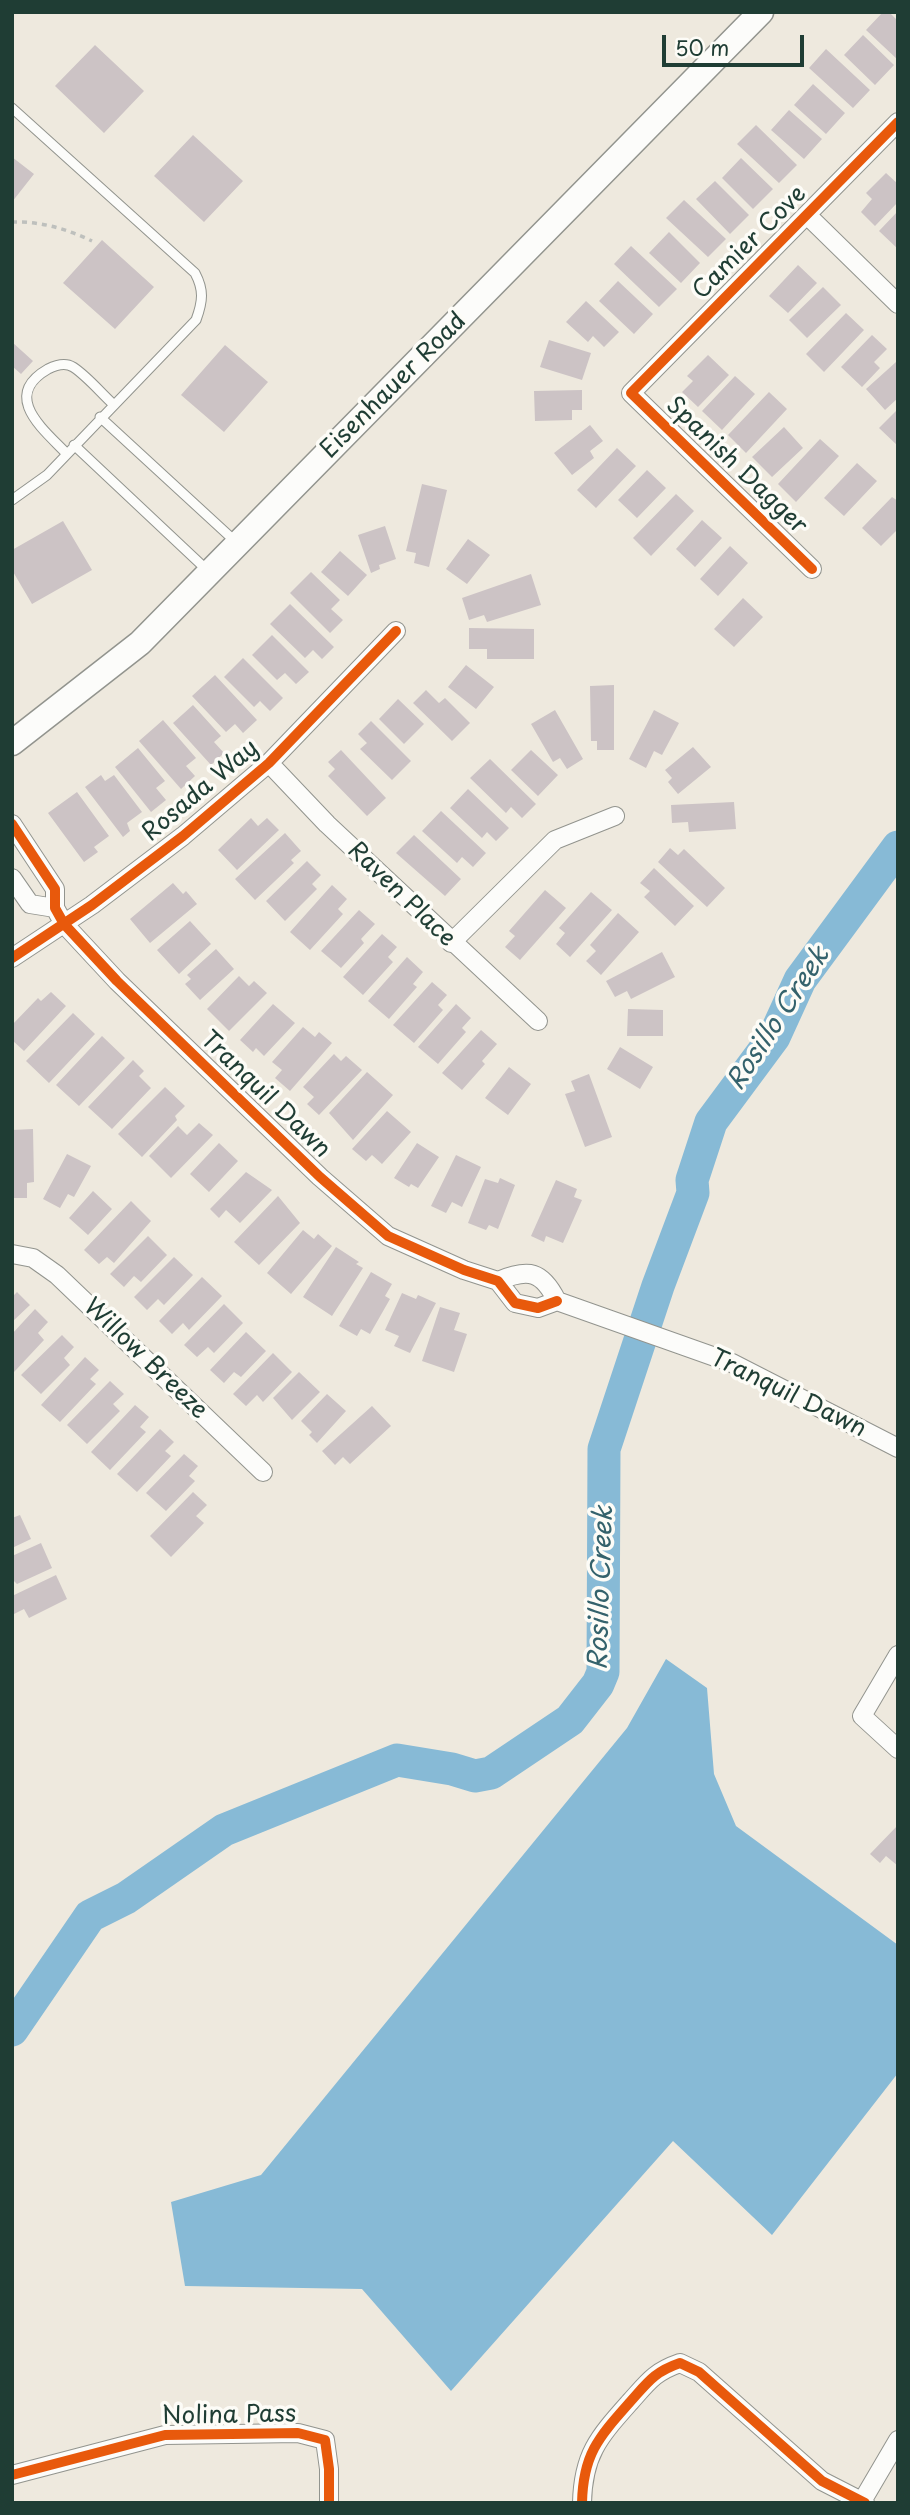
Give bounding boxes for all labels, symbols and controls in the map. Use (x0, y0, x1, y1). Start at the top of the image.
scale bar (665, 21, 807, 65)
text: 50 m (675, 31, 729, 63)
street label: Camier Cove (687, 180, 813, 306)
street label: Eisenhauer Road (315, 307, 473, 465)
street label: Spanish Dagger (659, 391, 813, 541)
street label: Rosada Way (137, 734, 265, 848)
street label: Raven Place (341, 836, 461, 954)
water label: Rosillo Creek (721, 942, 837, 1096)
street label: Tranquil Dawn (194, 1026, 336, 1164)
street label: Willow Breeze (77, 1293, 213, 1425)
street label: Tranquil Dawn (705, 1344, 871, 1444)
water label: Rosillo Creek (584, 1505, 620, 1671)
street label: Nolina Pass (162, 2400, 296, 2432)

